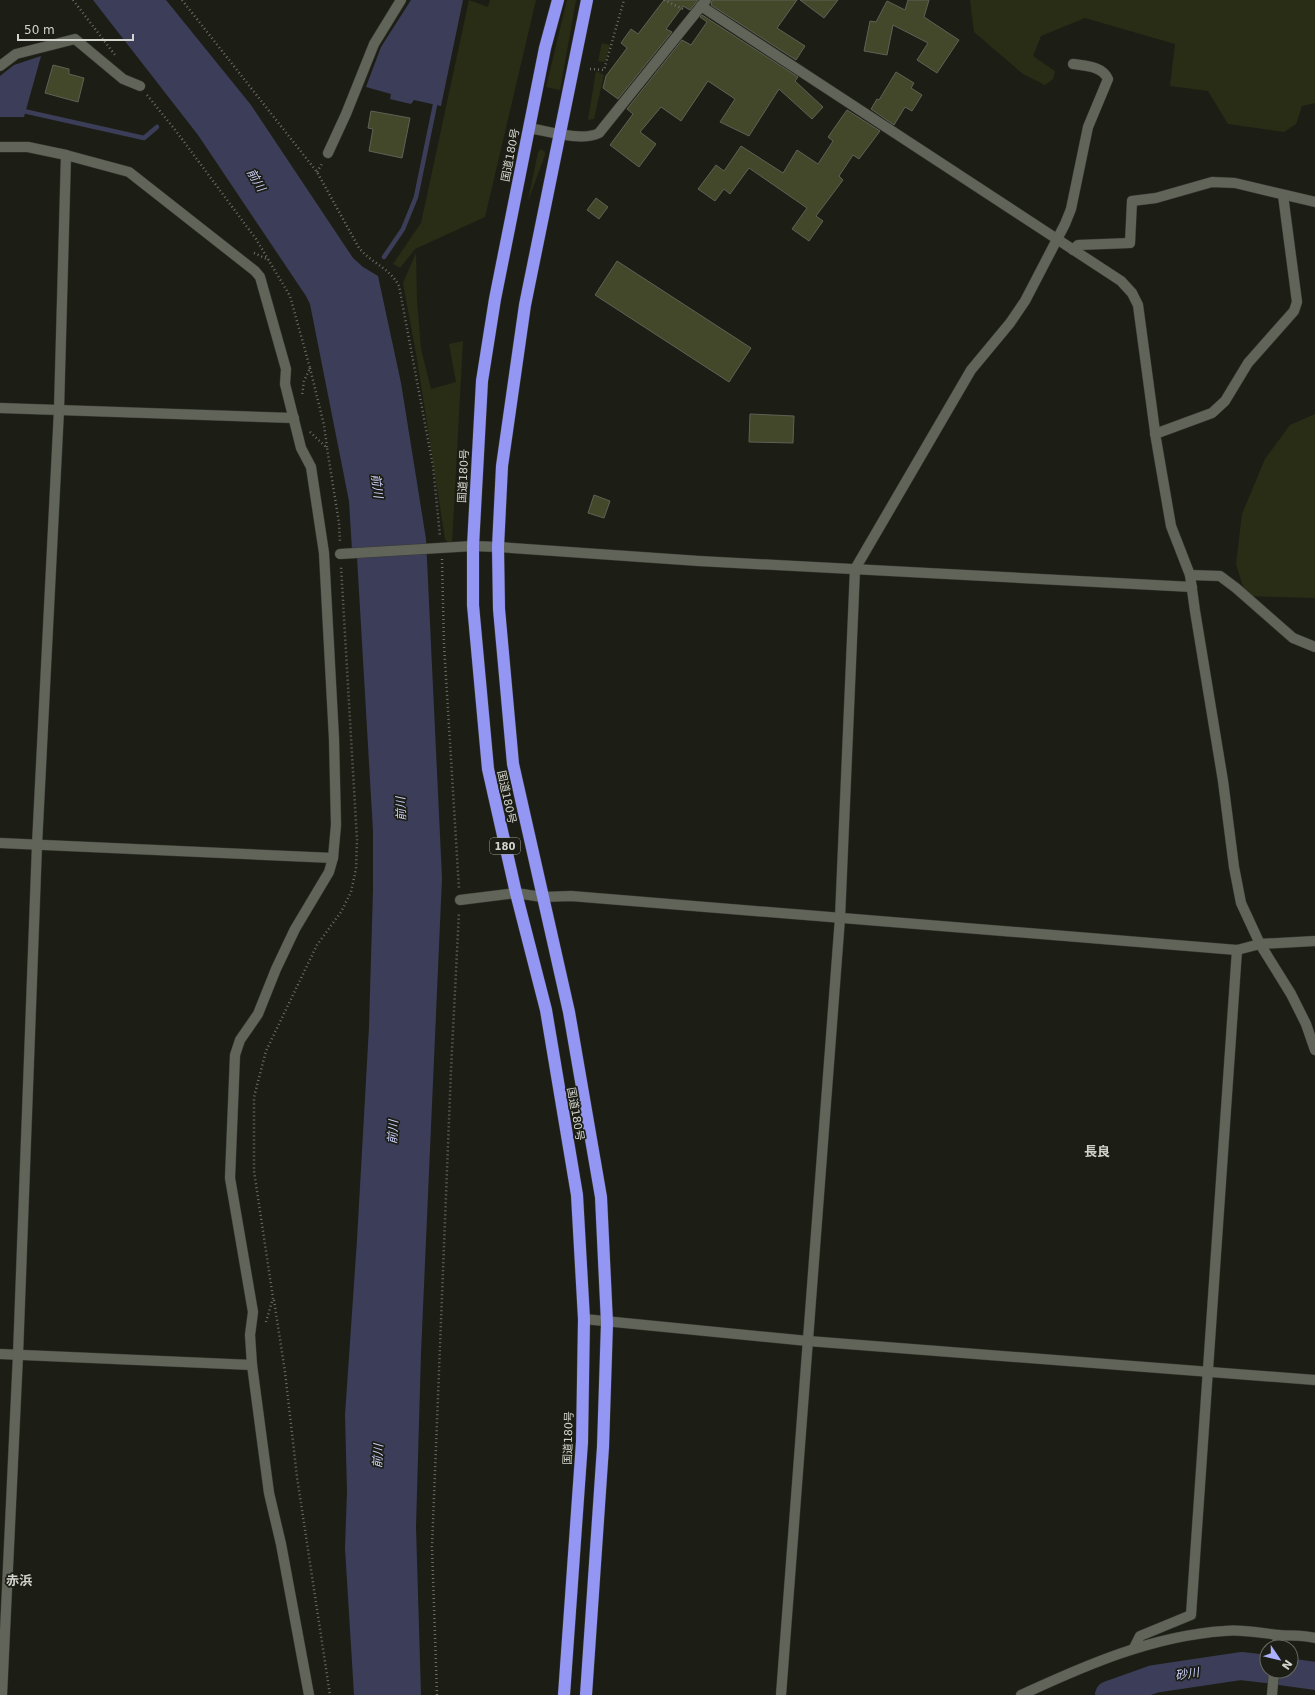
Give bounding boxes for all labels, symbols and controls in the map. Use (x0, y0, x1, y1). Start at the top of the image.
scale bar (18, 16, 133, 42)
text: 50 m (24, 23, 55, 37)
street label: 国道180号 (499, 127, 522, 183)
water label: 前川 (244, 166, 269, 196)
street label: 国道180号 (456, 449, 471, 503)
water label: 前川 (369, 473, 386, 501)
street label: 国道180号 (495, 769, 518, 825)
water label: 前川 (394, 795, 408, 821)
road number: 180 (490, 838, 520, 854)
street label: 国道180号 (564, 1086, 587, 1142)
water label: 前川 (385, 1118, 401, 1144)
district label: 長良 (1084, 1144, 1110, 1159)
street label: 国道180号 (561, 1411, 576, 1465)
water label: 前川 (370, 1442, 386, 1468)
district label: 赤浜 (6, 1573, 32, 1588)
north arrow (1259, 1639, 1299, 1679)
text: N (1279, 1657, 1295, 1672)
water label: 砂川 (1174, 1665, 1202, 1683)

